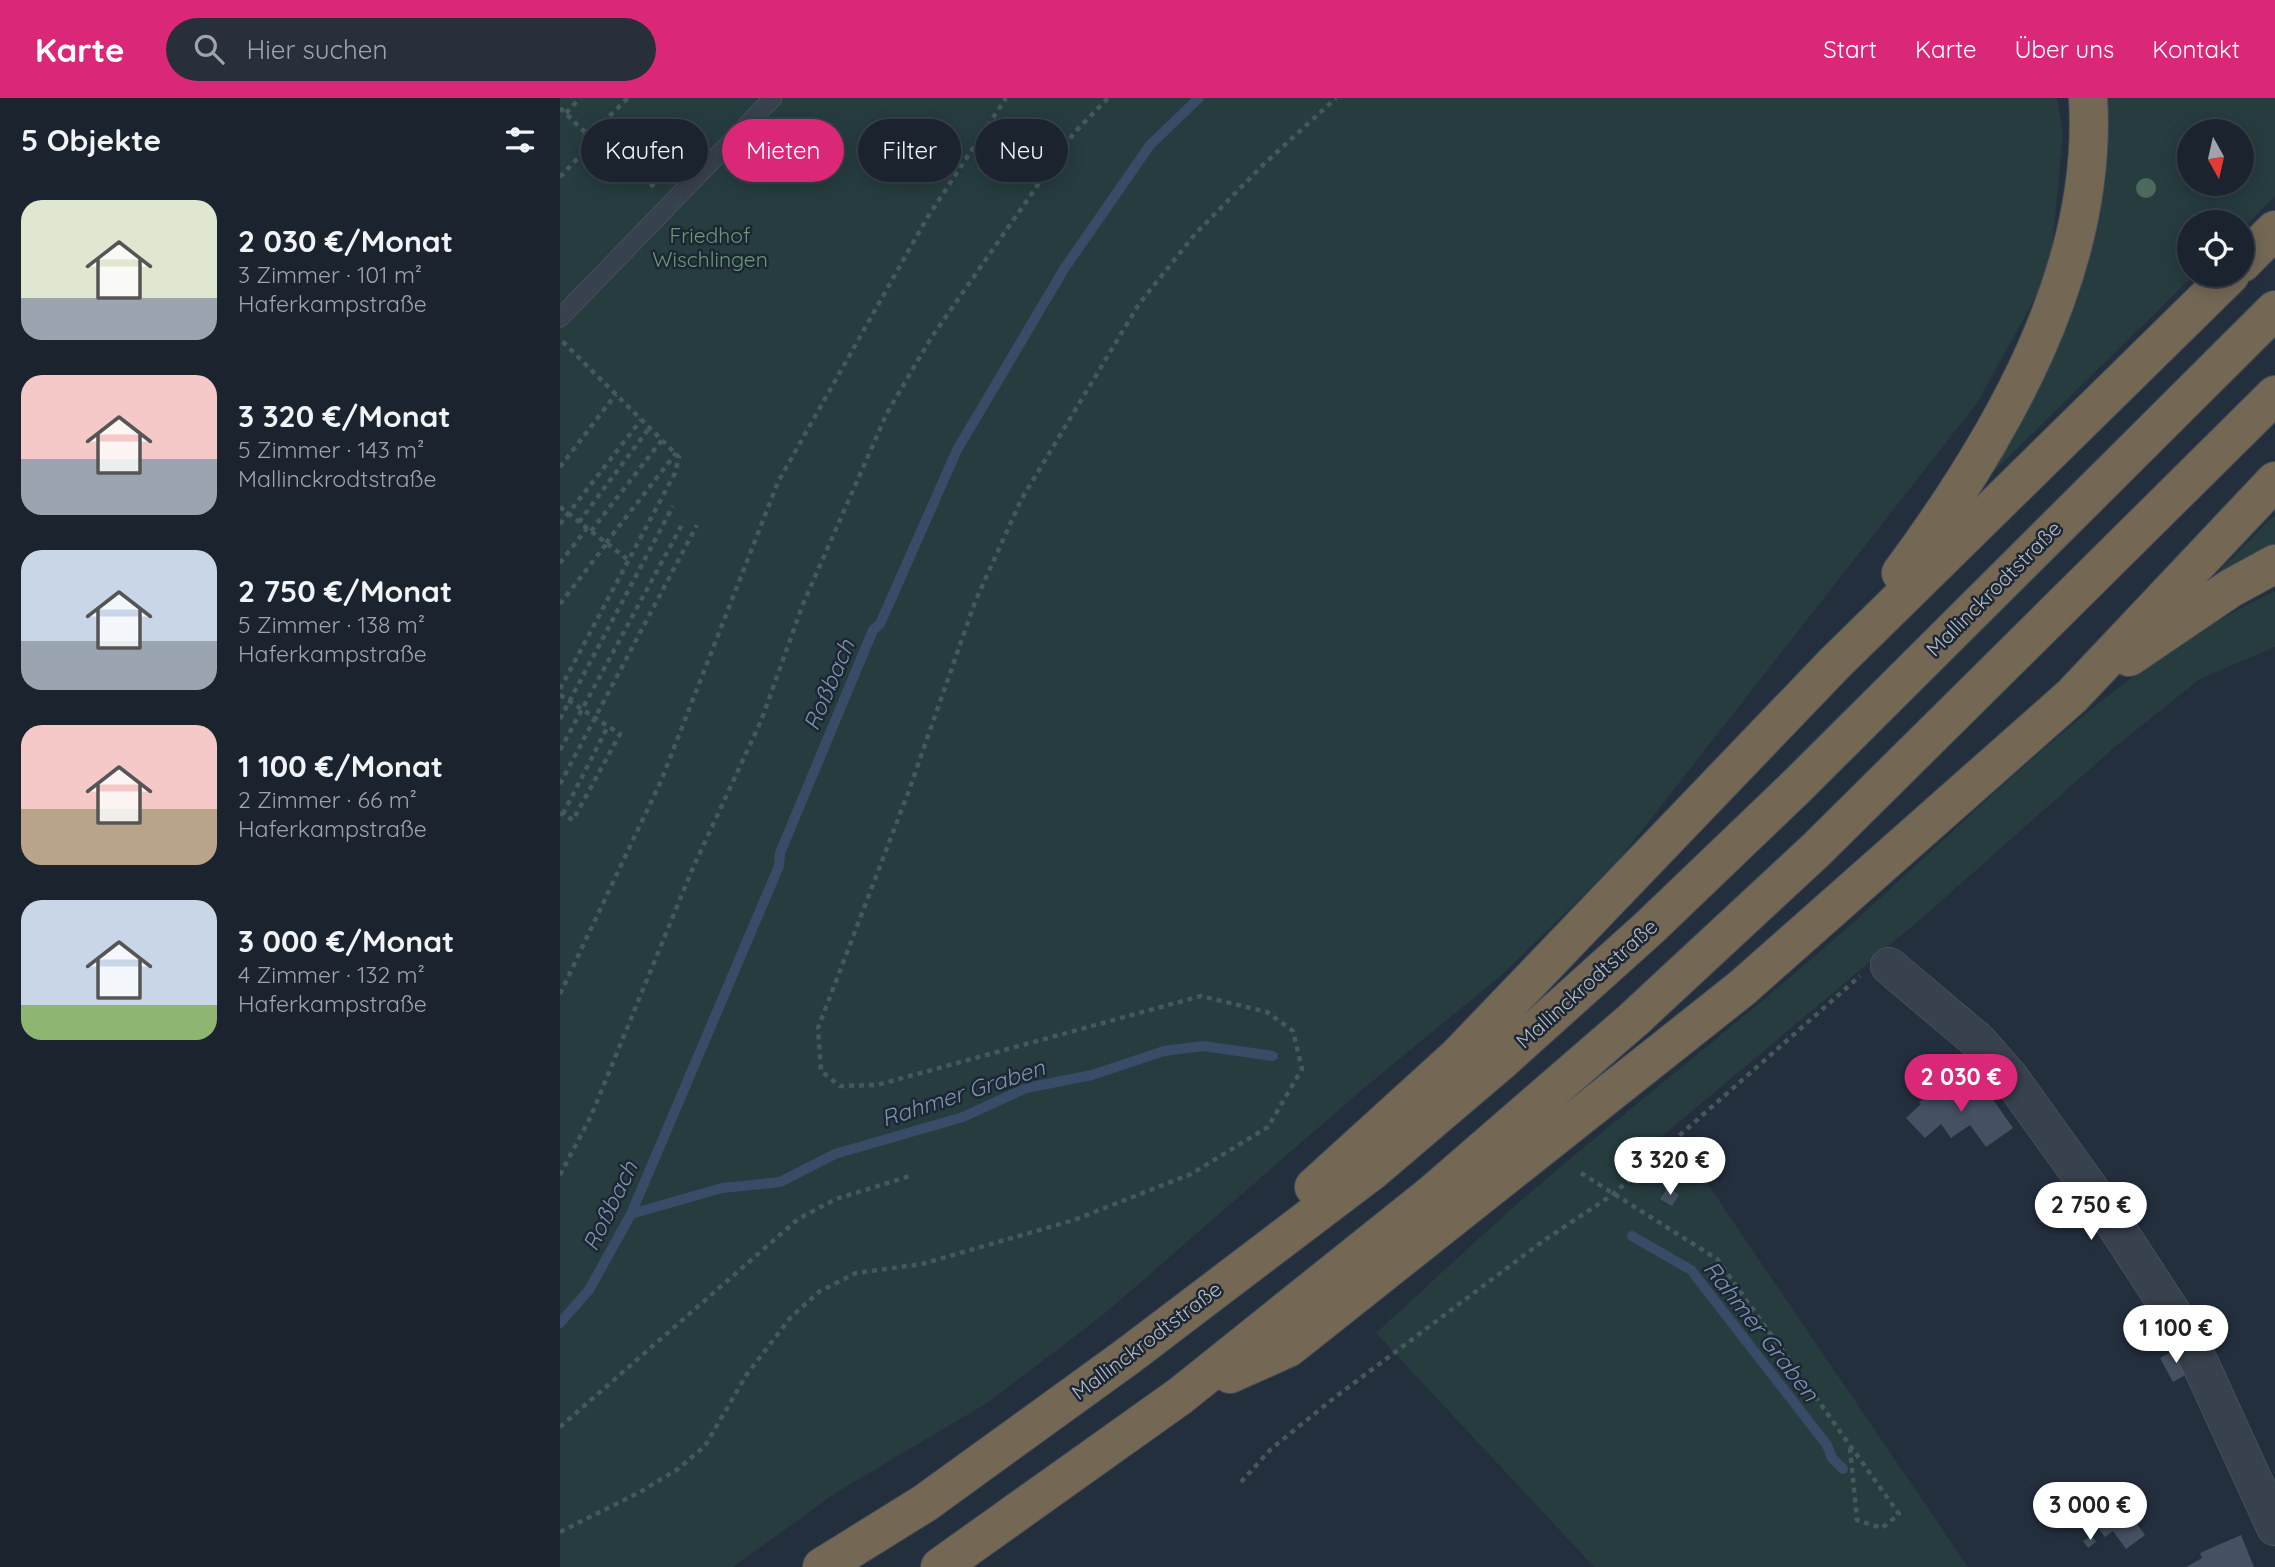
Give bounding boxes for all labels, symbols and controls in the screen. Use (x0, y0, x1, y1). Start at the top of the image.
search box (166, 18, 656, 81)
text: Karte (35, 29, 124, 70)
icon: search (190, 30, 228, 68)
text: Hier suchen (246, 33, 388, 66)
text: Start (1823, 34, 1877, 64)
text: Karte (1915, 34, 1976, 64)
text: Über uns (2014, 34, 2114, 64)
text: Kontakt (2152, 34, 2240, 64)
chip: Kaufen (581, 119, 708, 182)
chip: Mieten (722, 119, 844, 182)
chip: Filter (858, 119, 961, 182)
chip: Neu (975, 119, 1068, 182)
north arrow (2177, 119, 2254, 196)
map controls (2177, 119, 2254, 287)
text: 5 Objekte (21, 121, 161, 159)
icon: filters (501, 121, 539, 159)
button: locate (2177, 210, 2254, 287)
text: 2 030 €/Monat (238, 222, 453, 260)
park label: Friedhof Wischlingen (652, 222, 768, 272)
icon: home (77, 228, 161, 312)
text: 3 Zimmer · 101 m² (238, 260, 422, 289)
text: Haferkampstraße (238, 289, 427, 318)
text: 3 320 €/Monat (238, 397, 451, 435)
icon: home (77, 403, 161, 487)
text: 5 Zimmer · 143 m² (238, 435, 424, 464)
text: Mallinckrodtstraße (238, 464, 436, 493)
street label: Mallinckrodtstraße (1920, 515, 2067, 662)
text: 2 750 €/Monat (238, 572, 452, 610)
icon: home (77, 578, 161, 662)
text: 5 Zimmer · 138 m² (238, 610, 425, 639)
water label: Roßbach (796, 634, 861, 735)
text: Haferkampstraße (238, 639, 427, 668)
text: 1 100 €/Monat (238, 747, 443, 785)
icon: home (77, 753, 161, 837)
text: 2 Zimmer · 66 m² (238, 785, 417, 814)
text: Haferkampstraße (238, 814, 427, 843)
street label: Mallinckrodtstraße (1510, 913, 1662, 1054)
text: 3 000 €/Monat (238, 922, 454, 960)
icon: home (77, 928, 161, 1012)
text: 4 Zimmer · 132 m² (238, 960, 425, 989)
text: Haferkampstraße (238, 989, 427, 1018)
water label: Rahmer Graben (877, 1052, 1049, 1133)
pin: 2 030 € (1896, 1054, 2026, 1114)
text: 2 030 € (1921, 1062, 2001, 1091)
pin: 3 320 € (1605, 1138, 1735, 1197)
text: 3 320 € (1630, 1145, 1710, 1174)
water label: Roßbach (575, 1155, 644, 1255)
pin: 2 750 € (2026, 1182, 2156, 1242)
text: 2 750 € (2051, 1190, 2131, 1219)
water label: Rahmer Graben (1698, 1255, 1826, 1407)
street label: Mallinckrodtstraße (1066, 1275, 1227, 1405)
pin: 1 100 € (2111, 1306, 2241, 1365)
text: 1 100 € (2139, 1313, 2213, 1342)
pin: 3 000 € (2025, 1482, 2155, 1542)
text: 3 000 € (2049, 1490, 2131, 1519)

